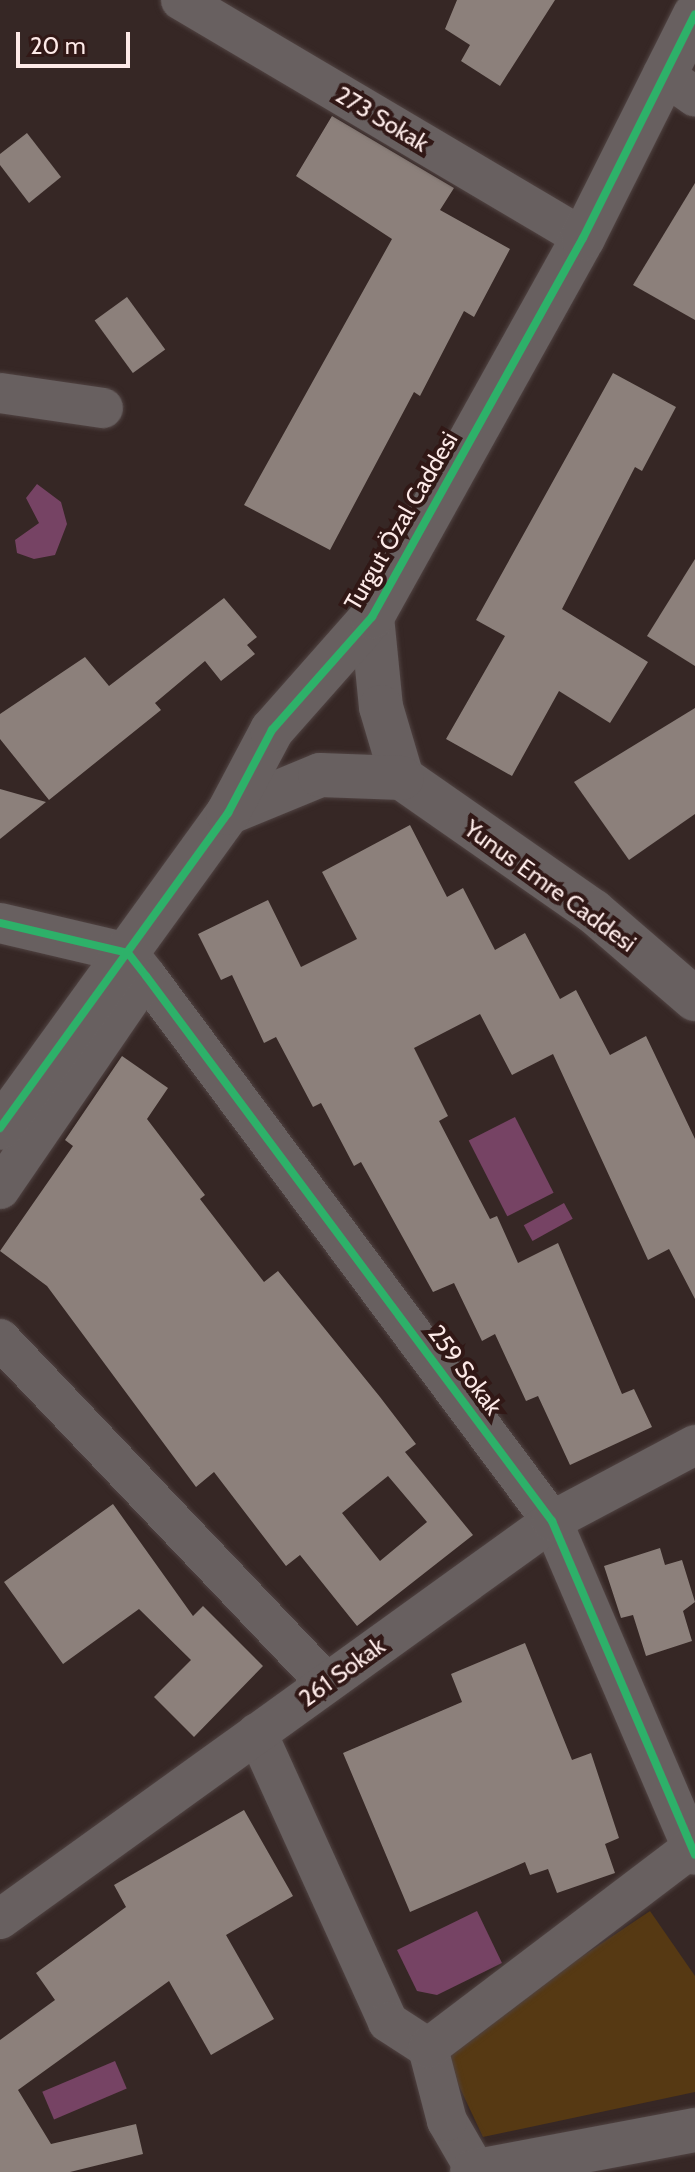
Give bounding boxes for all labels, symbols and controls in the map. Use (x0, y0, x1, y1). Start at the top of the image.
scale bar (20, 16, 134, 66)
text: 20 m (30, 31, 86, 60)
street label: 273 Sokak (330, 80, 434, 158)
street label: Turgut Özal Caddesi (338, 427, 464, 615)
street label: Yunus Emre Caddesi (459, 814, 641, 958)
street label: 259 Sokak (422, 1320, 508, 1420)
street label: 261 Sokak (293, 1631, 391, 1713)

